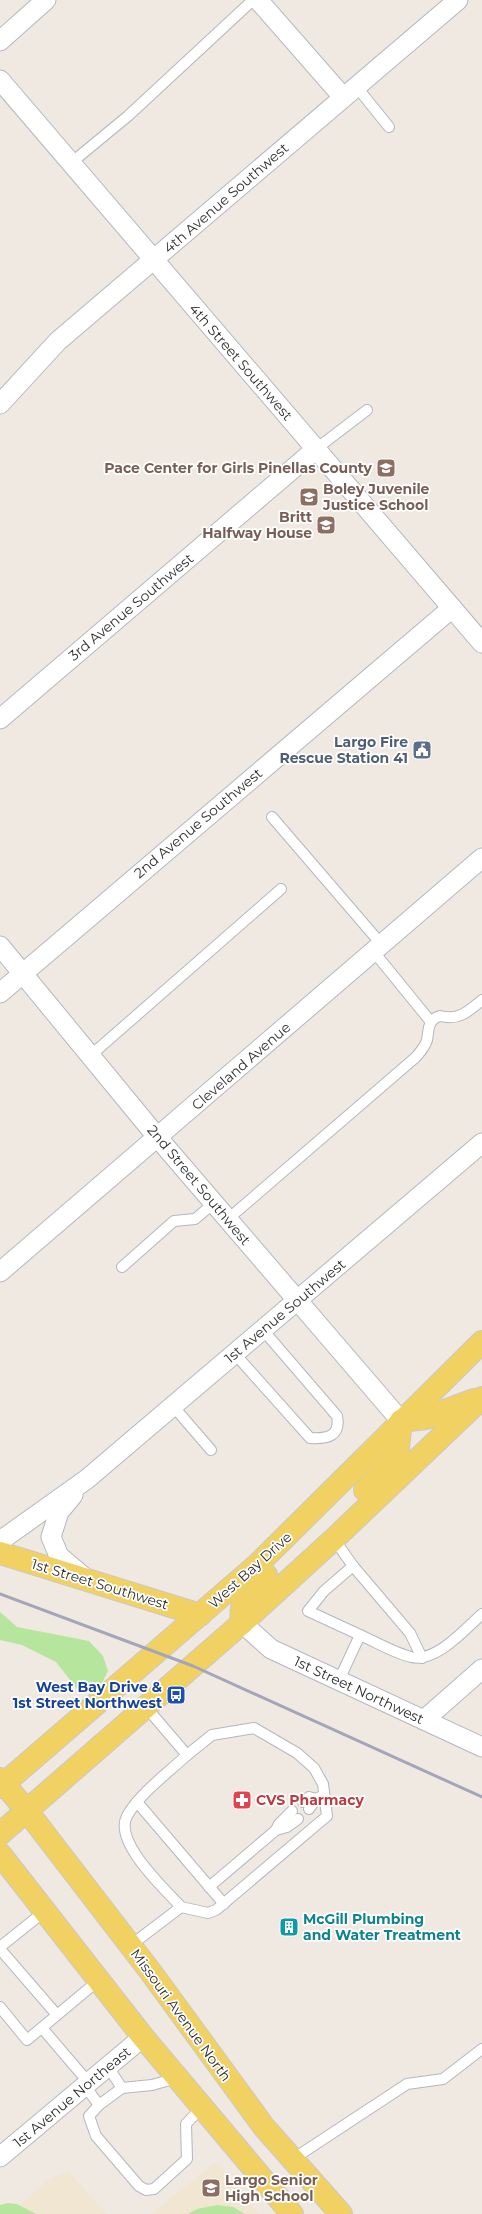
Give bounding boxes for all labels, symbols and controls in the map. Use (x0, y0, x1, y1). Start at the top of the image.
street label: 4th Avenue Southwest (160, 139, 292, 257)
street label: 4th Street Southwest (185, 300, 297, 424)
school or university icon: Pace Center for Girls Pinellas County (375, 457, 397, 479)
place label: Pace Center for Girls Pinellas County (104, 459, 373, 477)
place label: Boley Juvenile Justice School (322, 480, 430, 514)
school or university icon: Boley Juvenile Justice School (298, 486, 320, 508)
place label: Britt Halfway House (202, 508, 312, 542)
school or university icon: Britt Halfway House (315, 514, 337, 536)
street label: 3rd Avenue Southwest (65, 549, 197, 665)
place label: Largo Fire Rescue Station 41 (279, 733, 408, 767)
public building icon: Largo Fire Rescue Station 41 (411, 739, 433, 761)
street label: 2nd Avenue Southwest (130, 764, 266, 882)
street label: Cleveland Avenue (188, 1018, 294, 1114)
street label: 2nd Street Southwest (143, 1121, 255, 1249)
street label: 1st Avenue Southwest (221, 1255, 349, 1367)
street label: West Bay Drive (205, 1528, 295, 1612)
street label: 1st Street Southwest (29, 1555, 171, 1613)
street label: 1st Street Northwest (291, 1652, 427, 1728)
place label: West Bay Drive & 1st Street Northwest (13, 1678, 162, 1712)
bus stop icon: West Bay Drive & 1st Street Northwest (165, 1684, 187, 1706)
pharmacy icon: CVS Pharmacy (231, 1789, 253, 1811)
place label: CVS Pharmacy (256, 1791, 364, 1809)
place label: McGill Plumbing and Water Treatment (303, 1910, 461, 1944)
building icon: McGill Plumbing and Water Treatment (278, 1916, 300, 1938)
street label: Missouri Avenue North (127, 1945, 235, 2085)
street label: 1st Avenue Northeast (10, 2042, 135, 2151)
place label: Largo Senior High School (225, 2171, 318, 2205)
school or university icon: Largo Senior High School (200, 2177, 222, 2199)

